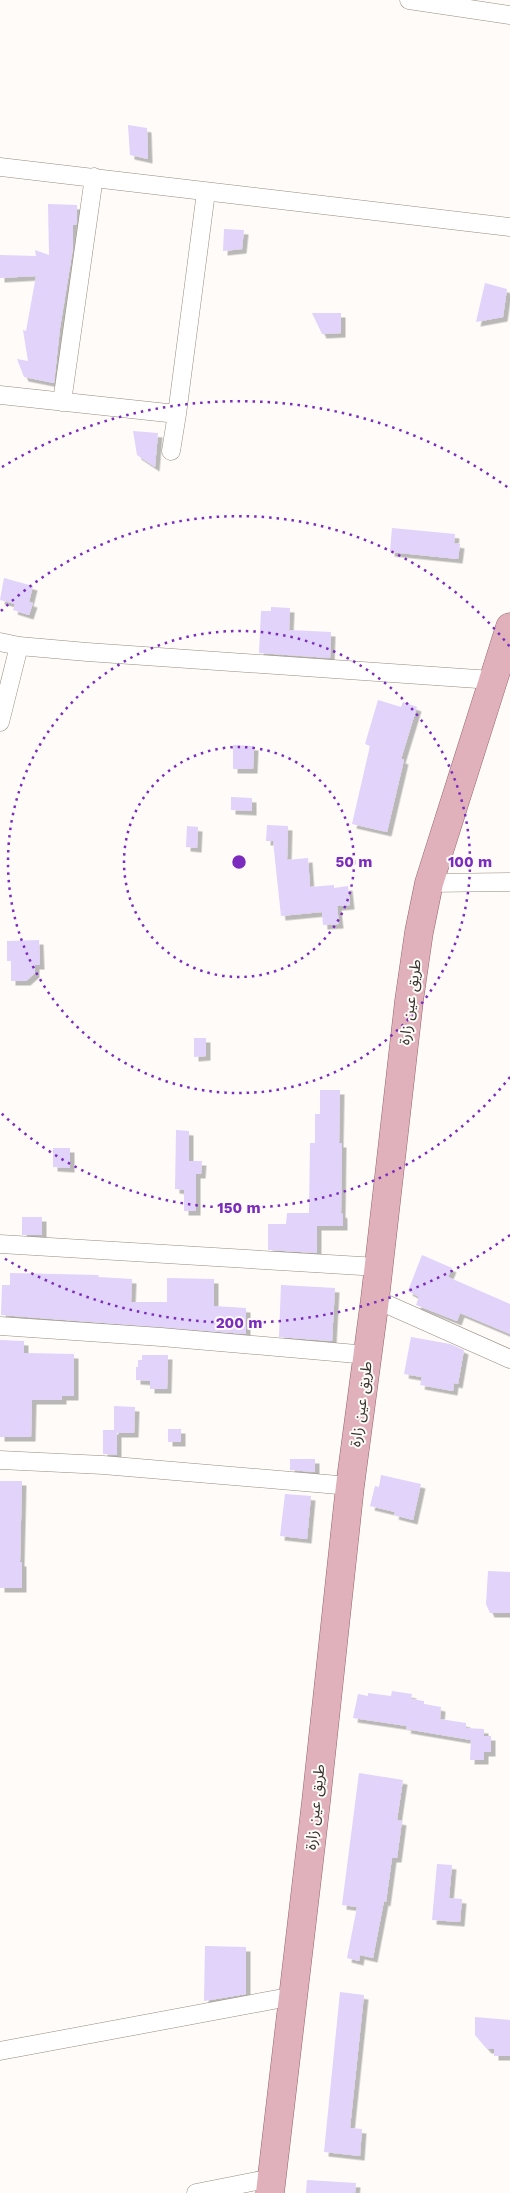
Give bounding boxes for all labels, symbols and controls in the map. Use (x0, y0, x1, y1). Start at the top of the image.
centre of rings (230, 853, 248, 871)
text: 50 m (336, 853, 372, 871)
text: 100 m (448, 853, 492, 871)
street label: طريق عين زارة (395, 958, 426, 1046)
text: 150 m (217, 1199, 261, 1217)
text: 200 m (216, 1314, 262, 1332)
street label: طريق عين زارة (346, 1360, 377, 1448)
street label: طريق عين زارة (302, 1763, 329, 1851)

